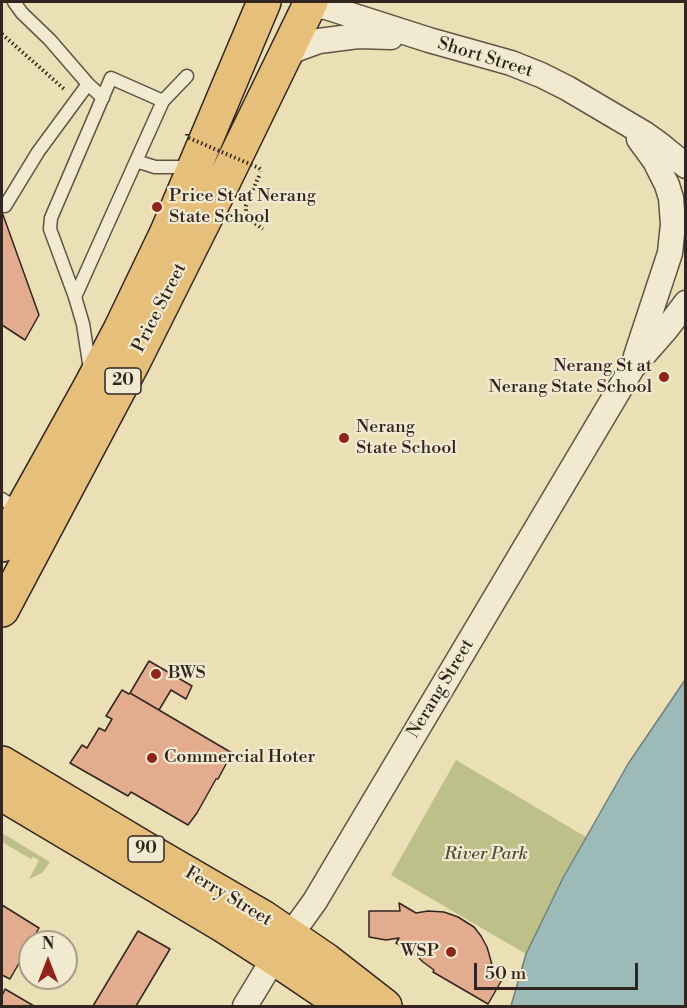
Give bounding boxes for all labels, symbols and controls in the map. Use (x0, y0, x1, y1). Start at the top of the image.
street label: Short Street (435, 33, 535, 83)
place label: Price St at Nerang State School (169, 186, 316, 228)
marker: Price St at Nerang State School (150, 200, 164, 214)
street label: Price Street (128, 260, 192, 356)
place label: Nerang St at Nerang State School (488, 356, 652, 398)
road number: 20 (105, 368, 141, 394)
marker: Nerang St at Nerang State School (657, 370, 671, 384)
place label: Nerang State School (356, 417, 457, 460)
marker: Nerang State School (337, 431, 351, 445)
street label: Nerang Street (403, 636, 479, 742)
place label: BWS (168, 663, 206, 685)
marker: BWS (149, 667, 163, 681)
place label: Commercial Hoter (164, 747, 315, 769)
marker: Commercial Hoter (145, 751, 159, 765)
road number: 90 (128, 836, 164, 862)
park label: River Park (444, 844, 528, 866)
street label: Ferry Street (181, 863, 275, 931)
north arrow (18, 930, 78, 990)
text: N (42, 934, 54, 954)
place label: WSP (401, 941, 439, 963)
marker: WSP (444, 945, 458, 959)
scale bar (477, 951, 640, 989)
text: 50 m (485, 962, 526, 985)

